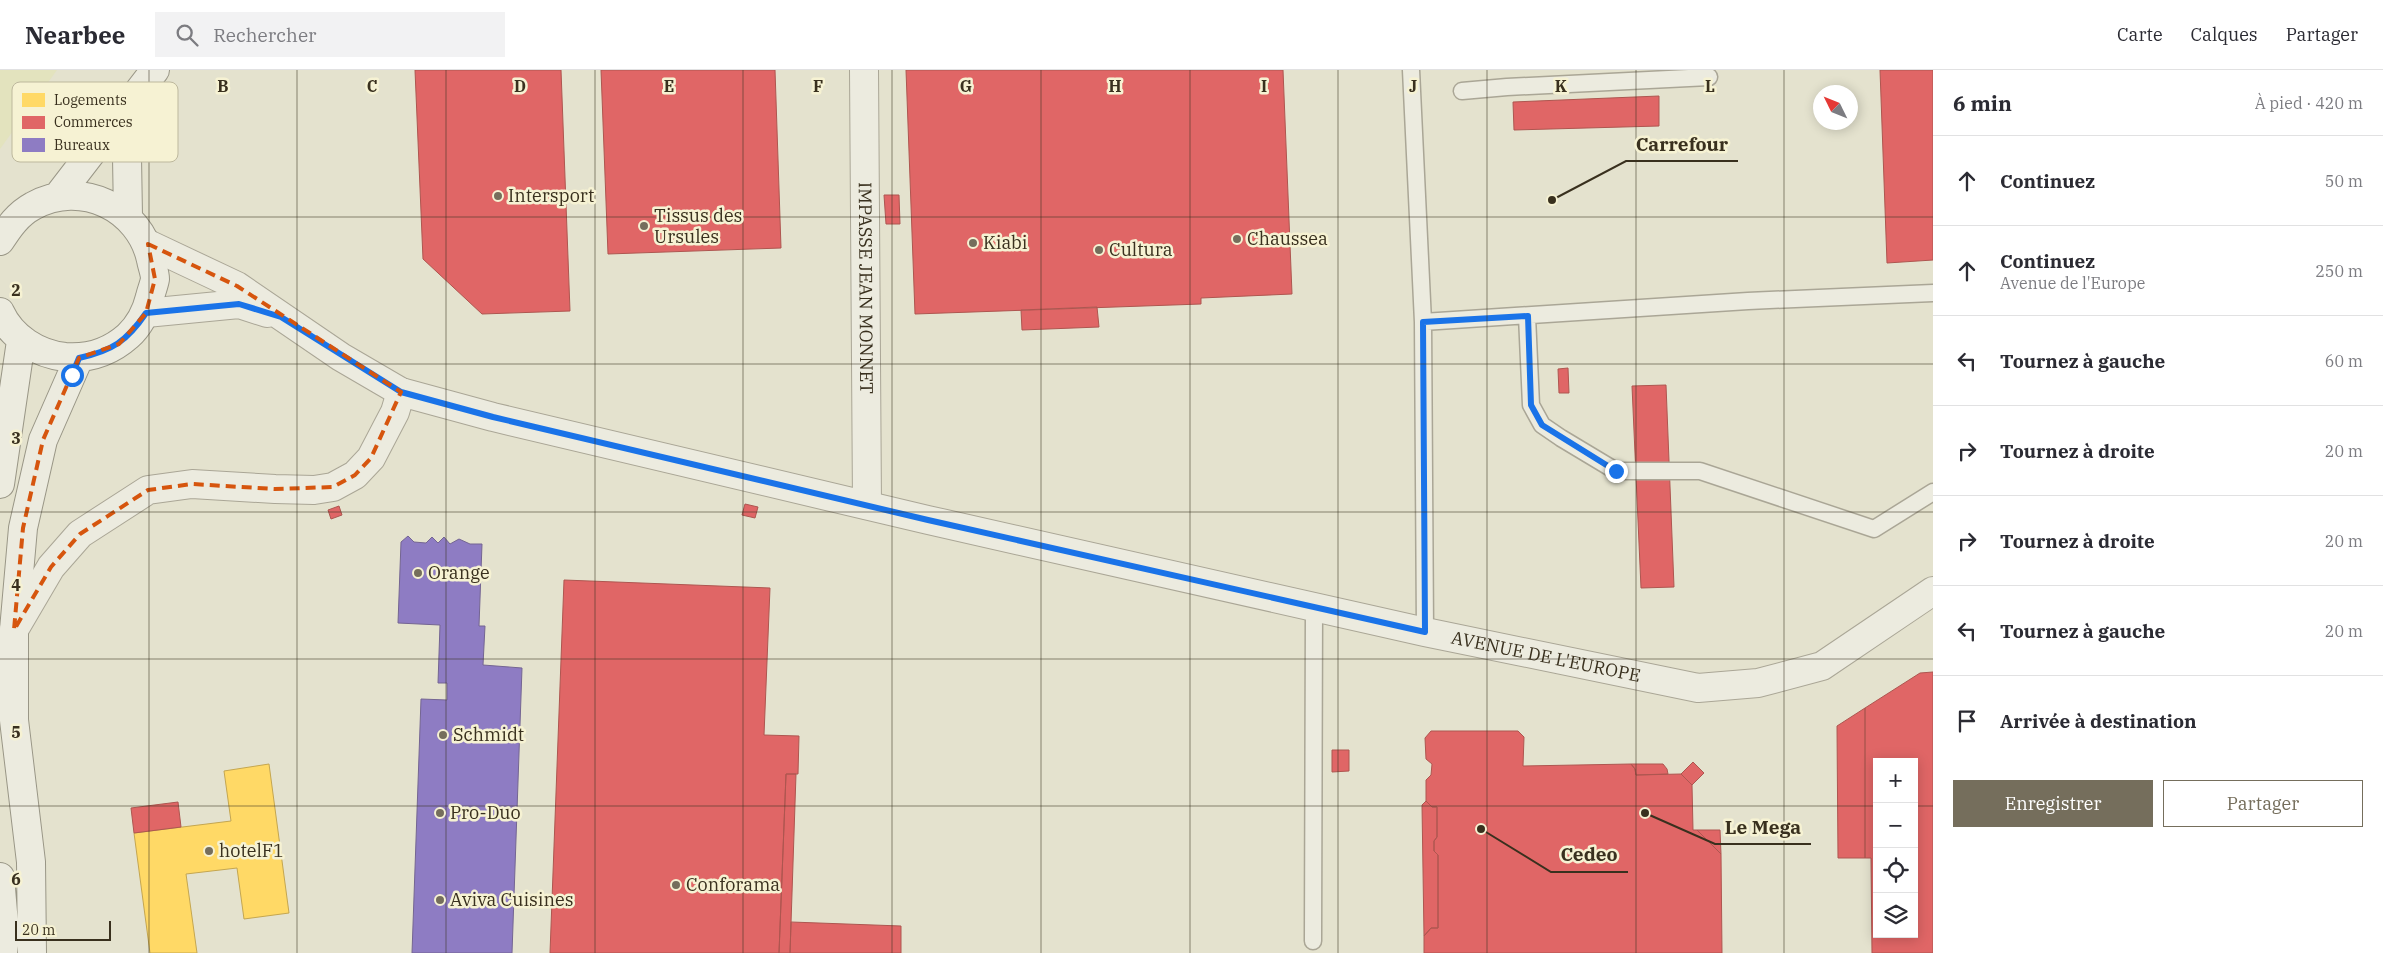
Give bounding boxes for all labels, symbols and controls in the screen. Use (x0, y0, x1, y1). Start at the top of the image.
search box (155, 12, 505, 57)
text: Nearbee (25, 19, 125, 51)
icon: search (173, 21, 201, 49)
text: Rechercher (213, 23, 317, 47)
text: Carte (2117, 23, 2163, 46)
text: Calques (2191, 23, 2258, 46)
text: Partager (2286, 23, 2358, 46)
text: B (217, 76, 229, 96)
text: C (367, 76, 377, 96)
text: D (514, 76, 526, 96)
text: E (664, 76, 674, 96)
text: F (813, 76, 823, 96)
text: G (960, 76, 972, 96)
text: H (1109, 76, 1122, 96)
text: I (1261, 76, 1267, 96)
text: J (1409, 76, 1417, 96)
text: K (1555, 76, 1568, 96)
text: L (1705, 76, 1715, 96)
legend (12, 82, 178, 162)
north arrow (1813, 85, 1858, 130)
text: 6 min (1953, 89, 2012, 117)
text: Logements (54, 91, 127, 109)
text: À pied · 420 m (2255, 93, 2363, 113)
text: Commerces (54, 113, 133, 131)
callout: Carrefour (1626, 127, 1738, 161)
text: Carrefour (1636, 132, 1729, 156)
text: Bureaux (54, 136, 110, 154)
icon: ahead (1953, 167, 1981, 195)
text: Continuez (2000, 169, 2095, 193)
text: 50 m (2325, 171, 2363, 191)
street label: IMPASSE JEAN MONNET (854, 182, 878, 394)
place label: Intersport (508, 184, 594, 207)
marker: Intersport (492, 190, 504, 202)
place label: Tissus des Ursules (654, 204, 742, 248)
marker: Tissus des Ursules (638, 220, 650, 232)
place label: Chaussea (1247, 227, 1328, 250)
place label: Kiabi (983, 231, 1028, 254)
marker: Chaussea (1231, 233, 1243, 245)
marker: Kiabi (967, 237, 979, 249)
place label: Cultura (1109, 238, 1173, 261)
marker: Cultura (1093, 244, 1105, 256)
text: Continuez (2000, 249, 2095, 273)
icon: ahead (1953, 257, 1981, 285)
text: 250 m (2315, 261, 2363, 281)
text: Avenue de l'Europe (2000, 273, 2145, 293)
text: 2 (11, 280, 21, 300)
icon: left (1953, 347, 1981, 375)
text: Tournez à gauche (2000, 349, 2165, 373)
text: 60 m (2325, 351, 2363, 371)
route start (61, 364, 84, 387)
text: 3 (11, 428, 21, 448)
icon: right (1953, 437, 1981, 465)
text: Tournez à droite (2000, 439, 2155, 463)
text: 20 m (2325, 441, 2363, 461)
route end (1605, 460, 1628, 483)
icon: right (1953, 527, 1981, 555)
text: Tournez à droite (2000, 529, 2155, 553)
text: 20 m (2325, 531, 2363, 551)
place label: Orange (428, 561, 490, 584)
marker: Orange (412, 567, 424, 579)
text: 4 (11, 575, 21, 595)
icon: left (1953, 617, 1981, 645)
text: Tournez à gauche (2000, 619, 2165, 643)
text: 20 m (2325, 621, 2363, 641)
street label: AVENUE DE L'EUROPE (1449, 626, 1643, 687)
icon: arrive (1953, 707, 1981, 735)
text: Arrivée à destination (2000, 709, 2197, 733)
text: 5 (11, 722, 21, 742)
place label: Schmidt (453, 723, 524, 746)
marker: Schmidt (437, 729, 449, 741)
map controls (1873, 758, 1918, 938)
button: + (1873, 758, 1918, 803)
button: Enregistrer (1953, 780, 2153, 827)
button: Partager (2163, 780, 2363, 827)
place label: Pro-Duo (450, 801, 521, 824)
button: − (1873, 803, 1918, 848)
marker: Pro-Duo (434, 807, 446, 819)
callout: Le Mega (1715, 810, 1811, 844)
text: Le Mega (1725, 815, 1801, 839)
callout: Cedeo (1551, 838, 1628, 872)
place label: hotelF1 (219, 839, 284, 862)
text: Cedeo (1560, 842, 1618, 866)
marker: hotelF1 (203, 845, 215, 857)
button: locate (1873, 848, 1918, 893)
text: 6 (11, 869, 21, 889)
place label: Conforama (686, 873, 780, 896)
marker: Conforama (670, 879, 682, 891)
place label: Aviva Cuisines (450, 888, 573, 911)
button: layers (1873, 893, 1918, 938)
marker: Aviva Cuisines (434, 894, 446, 906)
scale bar (15, 918, 111, 941)
text: 20 m (22, 921, 55, 939)

